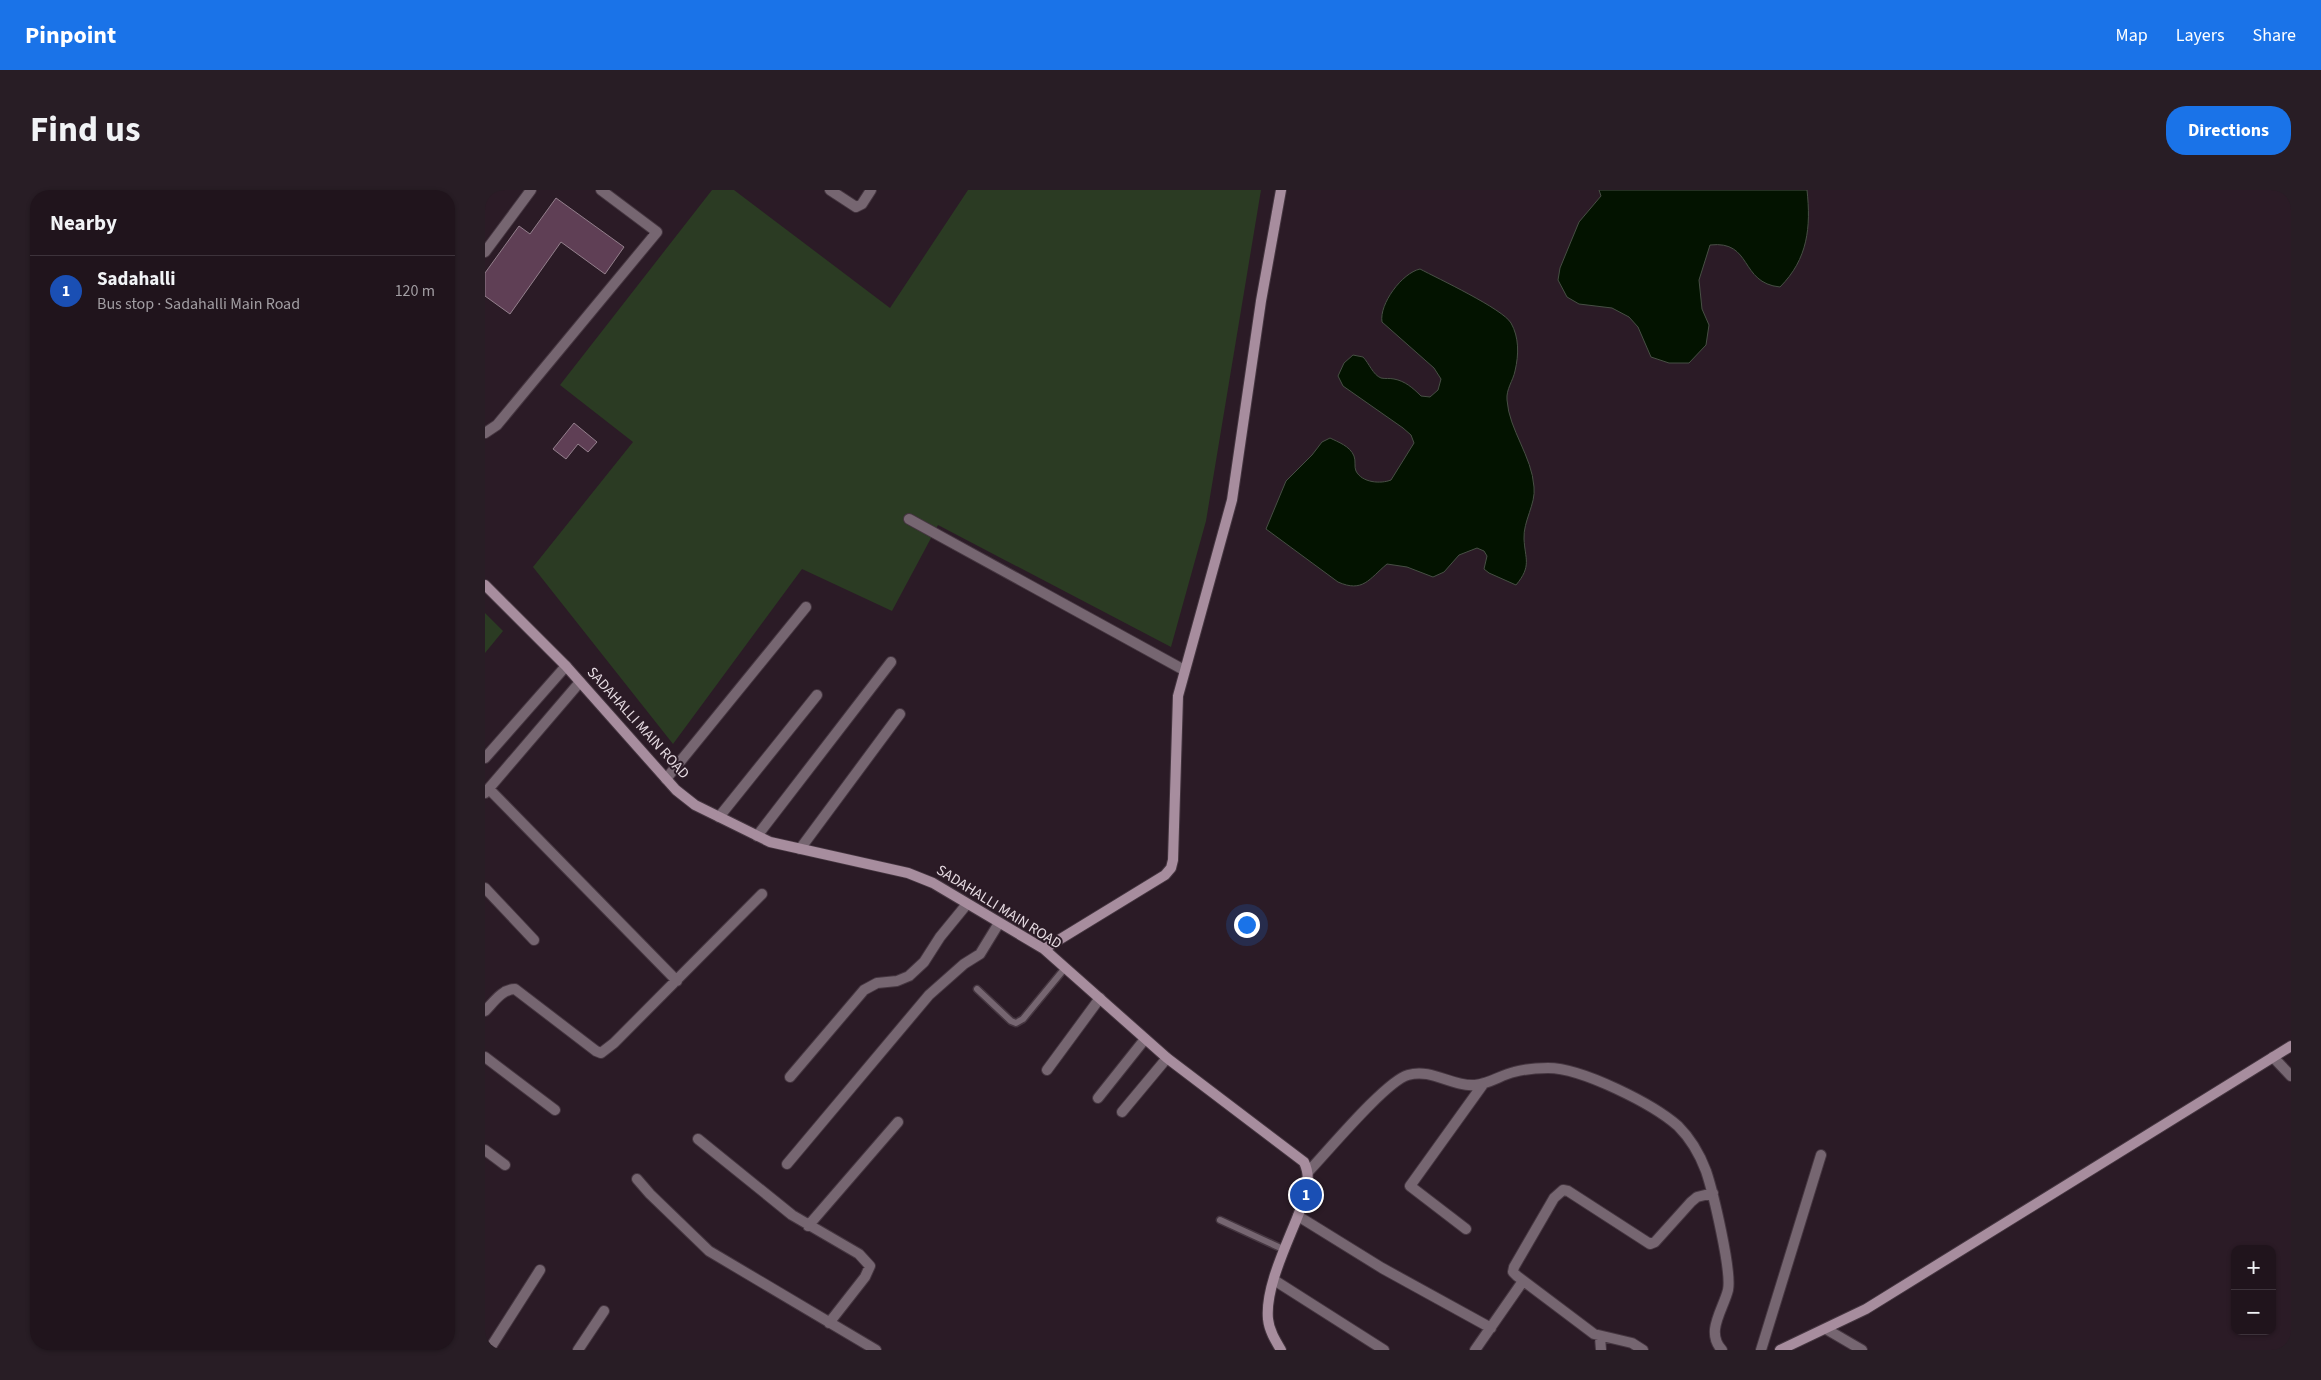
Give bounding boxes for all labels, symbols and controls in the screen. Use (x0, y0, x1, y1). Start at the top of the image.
text: Pinpoint (25, 18, 116, 53)
text: Map (2116, 23, 2148, 48)
text: Layers (2176, 23, 2225, 48)
text: Share (2253, 23, 2296, 48)
text: Find us (30, 105, 140, 155)
button: Directions (2166, 106, 2291, 155)
text: Nearby (50, 208, 117, 238)
text: Sadahalli (97, 266, 175, 293)
text: 1 (62, 280, 70, 302)
text: 120 m (395, 280, 435, 302)
text: Bus stop · Sadahalli Main Road (97, 293, 300, 315)
street label: SADAHALLI MAIN ROAD (582, 662, 694, 784)
street label: SADAHALLI MAIN ROAD (932, 860, 1066, 954)
your location (1234, 912, 1260, 938)
pin: 1 (1290, 1176, 1322, 1214)
map controls (2231, 1245, 2276, 1335)
button: + (2231, 1245, 2276, 1290)
button: − (2231, 1290, 2276, 1335)

